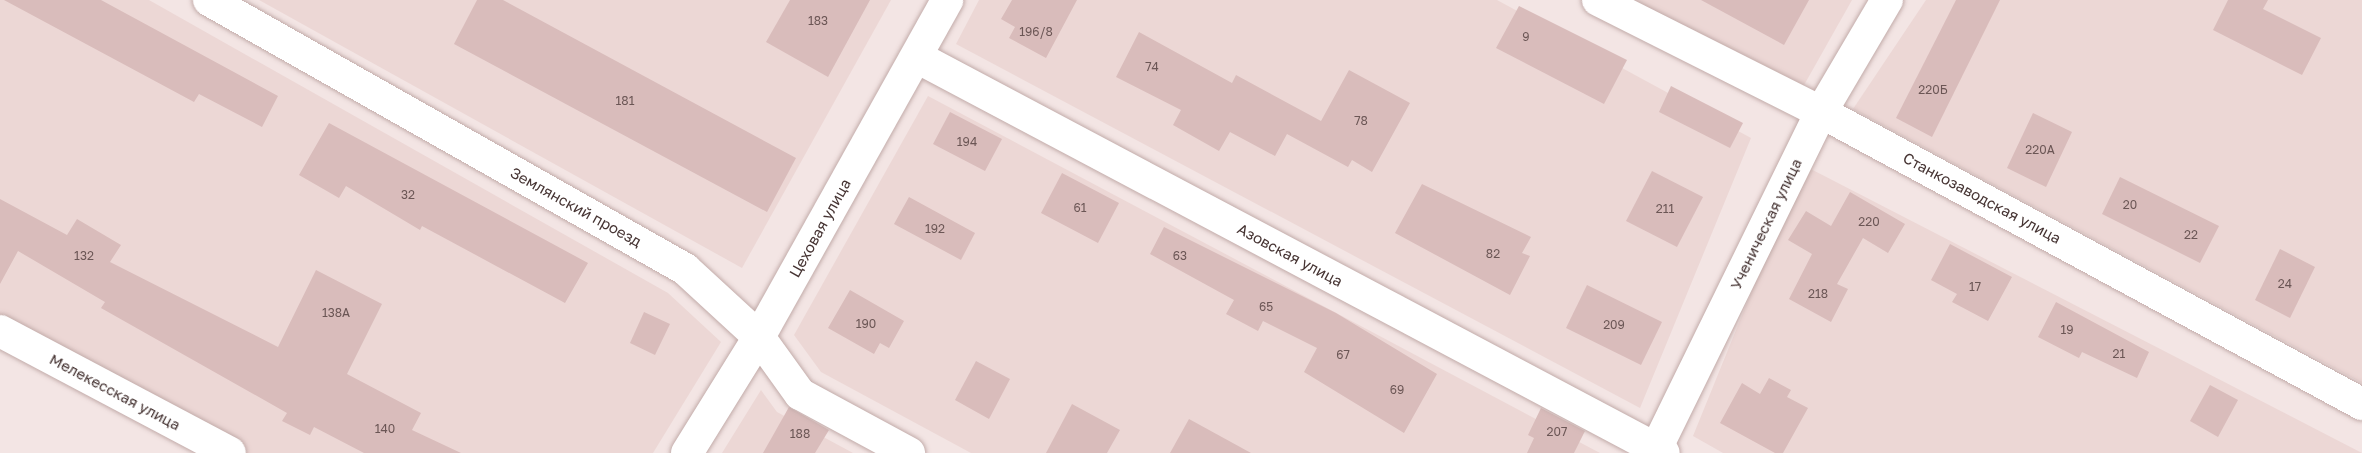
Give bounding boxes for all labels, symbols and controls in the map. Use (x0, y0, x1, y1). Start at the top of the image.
house number: 183 (808, 14, 828, 28)
house number: 196/8 (1019, 25, 1053, 39)
house number: 9 (1522, 30, 1530, 44)
house number: 74 (1145, 60, 1159, 74)
house number: 220Б (1918, 83, 1948, 97)
house number: 181 (616, 94, 634, 108)
house number: 78 (1354, 114, 1368, 128)
house number: 194 (957, 135, 977, 149)
house number: 220А (2025, 143, 2055, 157)
street label: Станкозаводская улица (1900, 149, 2064, 247)
street label: Ученическая улица (1726, 156, 1806, 292)
street label: Землянский проезд (507, 163, 645, 251)
street label: Цеховая улица (785, 176, 855, 280)
house number: 32 (401, 188, 415, 202)
house number: 20 (2123, 198, 2137, 212)
house number: 61 (1073, 201, 1087, 215)
house number: 211 (1656, 202, 1674, 216)
house number: 220 (1858, 215, 1880, 229)
street label: Азовская улица (1234, 220, 1346, 290)
house number: 192 (925, 222, 945, 236)
house number: 22 (2184, 228, 2198, 242)
house number: 82 (1486, 247, 1500, 261)
house number: 132 (74, 249, 94, 263)
house number: 63 (1173, 249, 1187, 263)
house number: 24 (2278, 277, 2292, 291)
house number: 17 (1969, 280, 1981, 294)
house number: 218 (1808, 287, 1828, 301)
house number: 65 (1259, 300, 1273, 314)
house number: 138А (322, 306, 350, 320)
house number: 190 (856, 317, 876, 331)
house number: 209 (1603, 318, 1625, 332)
house number: 19 (2060, 323, 2074, 337)
house number: 21 (2113, 347, 2125, 361)
house number: 67 (1336, 348, 1350, 362)
street label: Мелекесская улица (47, 350, 183, 434)
house number: 69 (1390, 383, 1404, 397)
house number: 140 (375, 422, 395, 436)
house number: 207 (1547, 425, 1567, 439)
house number: 188 (790, 427, 810, 441)

